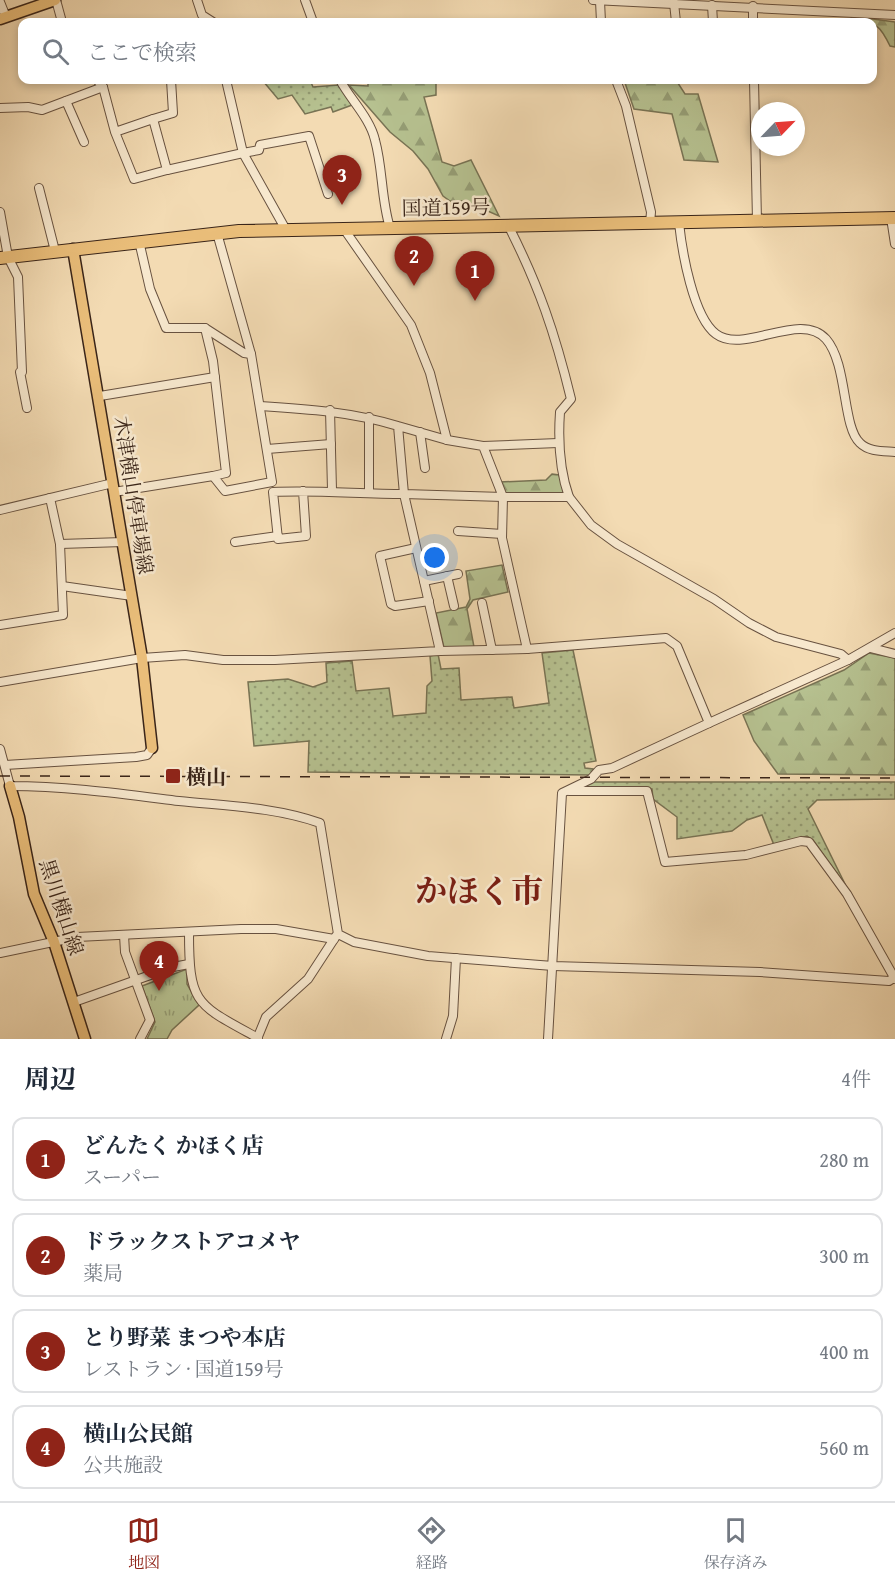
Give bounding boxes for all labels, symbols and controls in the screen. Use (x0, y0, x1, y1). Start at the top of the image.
search box (18, 18, 877, 84)
icon: search (39, 35, 72, 68)
text: ここで検索 (87, 36, 197, 68)
north arrow (751, 102, 805, 156)
pin: 3 (322, 156, 362, 205)
street label: 国道159号 (401, 192, 491, 222)
pin: 2 (394, 236, 434, 286)
pin: 1 (456, 252, 494, 301)
street label: 木津横山停車場線 (107, 414, 161, 576)
your location (420, 543, 449, 572)
place label: 横山 (186, 762, 226, 791)
marker: 横山 (164, 767, 182, 785)
street label: 黒川横山線 (33, 855, 91, 959)
district label: かほく市 (415, 867, 543, 914)
pin: 4 (140, 942, 178, 991)
text: 周辺 (24, 1059, 76, 1098)
text: 4件 (841, 1064, 871, 1093)
text: どんたく かほく店 (83, 1129, 264, 1161)
text: 1 (40, 1145, 51, 1174)
text: 280 m (819, 1145, 869, 1174)
text: スーパー (83, 1162, 161, 1191)
text: ドラックストアコメヤ (83, 1225, 301, 1257)
text: 2 (40, 1241, 51, 1270)
text: 300 m (819, 1241, 869, 1270)
text: 薬局 (83, 1258, 123, 1287)
text: とり野菜 まつや本店 (83, 1321, 286, 1353)
text: 3 (40, 1337, 51, 1366)
text: 400 m (819, 1337, 869, 1366)
text: レストラン · 国道159号 (83, 1354, 283, 1383)
text: 横山公民館 (83, 1417, 193, 1449)
text: 4 (40, 1433, 51, 1462)
text: 560 m (819, 1433, 869, 1462)
text: 公共施設 (83, 1450, 163, 1479)
tab: 地図 (127, 1514, 160, 1574)
tab: 経路 (415, 1514, 448, 1574)
tab: 保存済み (703, 1514, 767, 1574)

